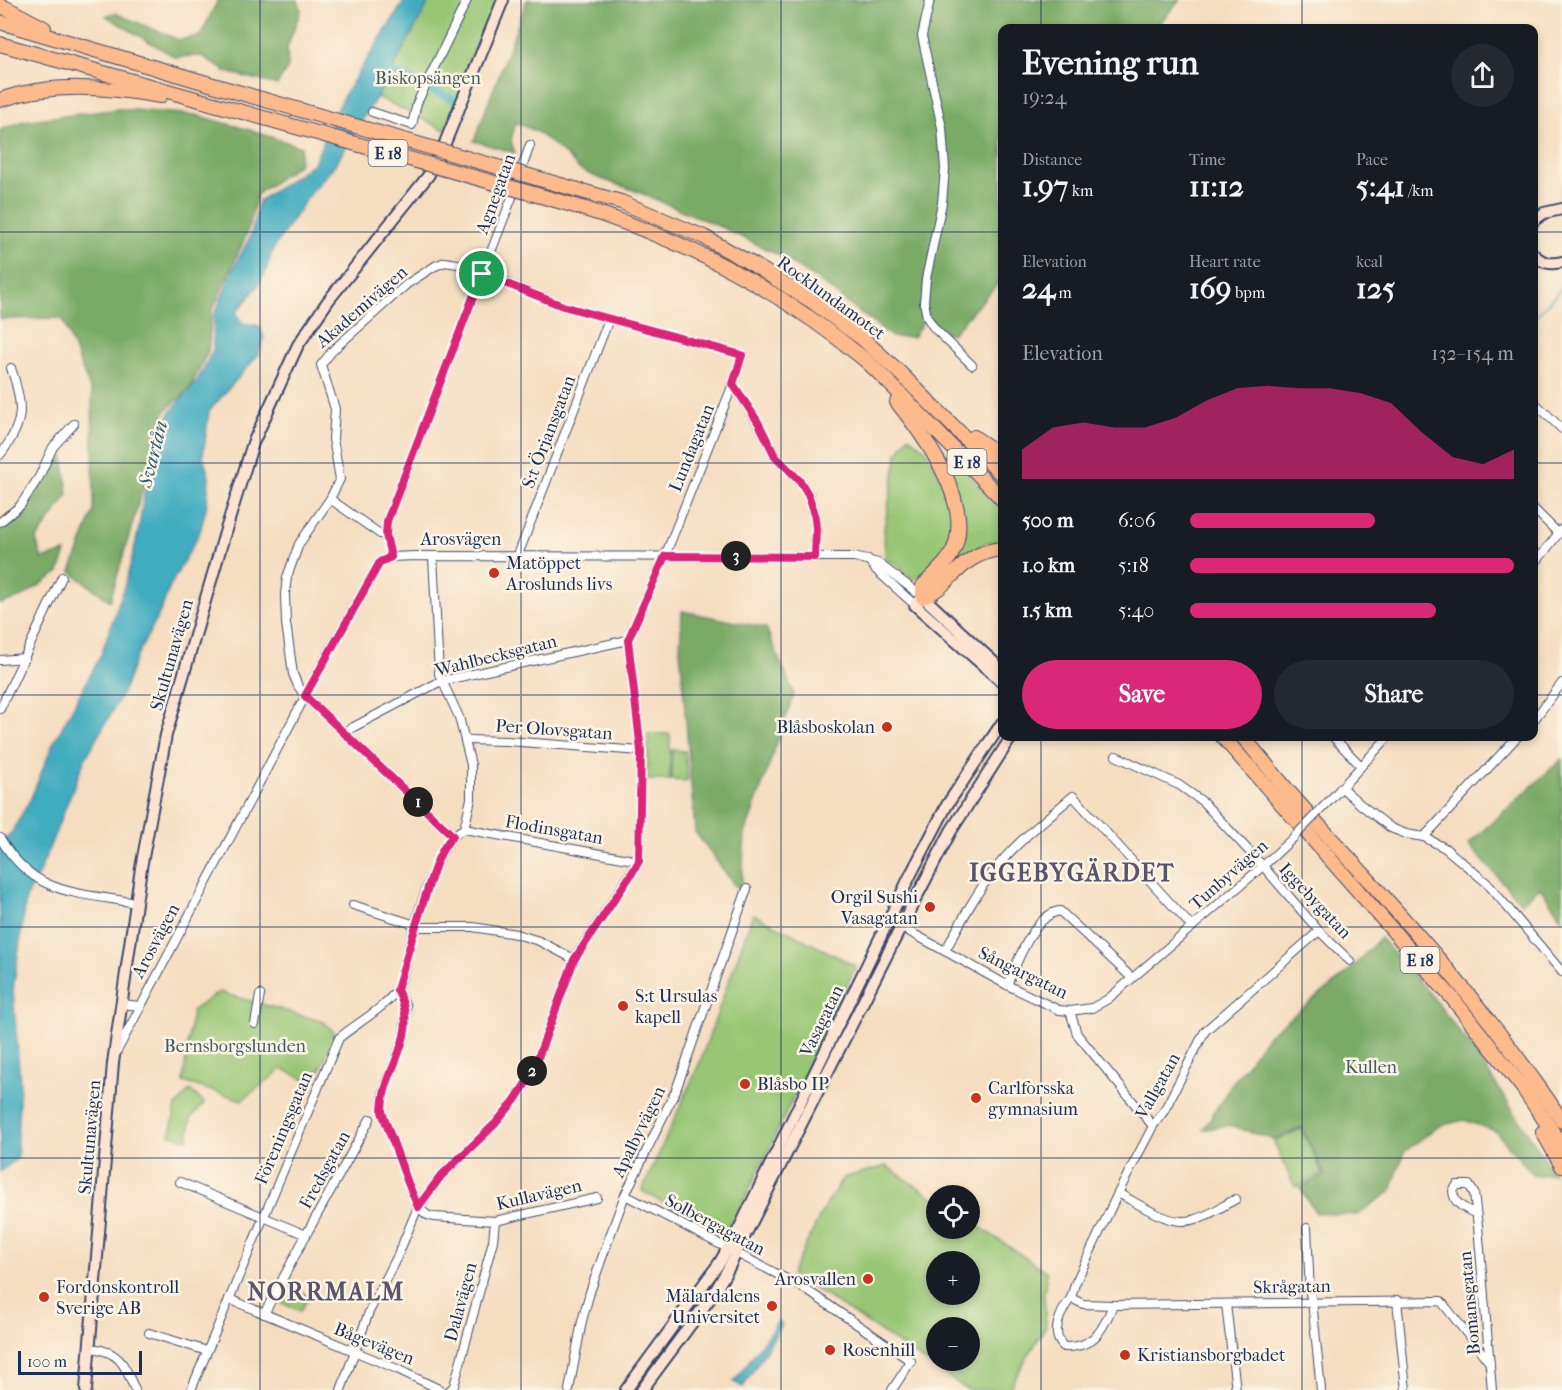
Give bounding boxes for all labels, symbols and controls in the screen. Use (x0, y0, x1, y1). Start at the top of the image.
text: Evening run (1022, 44, 1199, 83)
button: share (1451, 44, 1514, 107)
park label: Biskopsängen (375, 68, 482, 89)
text: 19:24 (1022, 86, 1067, 109)
road number: E 18 (368, 140, 408, 166)
text: Distance (1022, 150, 1082, 169)
text: Time (1189, 150, 1225, 169)
text: Pace (1356, 150, 1388, 169)
street label: Agnegatan (471, 151, 520, 238)
text: 1.97 (1022, 169, 1068, 204)
text: 11:12 (1189, 169, 1244, 204)
text: 5:41 (1356, 169, 1405, 204)
text: km (1068, 181, 1093, 200)
text: /km (1405, 181, 1434, 200)
pin (456, 248, 507, 299)
street label: Rocklundamotet (773, 252, 890, 345)
text: Elevation (1022, 252, 1087, 271)
text: Heart rate (1189, 252, 1261, 271)
text: kcal (1356, 252, 1383, 271)
icon: arrive (465, 257, 498, 290)
street label: Akademivägen (311, 261, 412, 353)
text: 24 (1022, 271, 1055, 306)
text: 169 (1189, 271, 1232, 306)
text: 125 (1356, 271, 1395, 306)
text: m (1055, 283, 1072, 302)
text: bpm (1232, 283, 1265, 302)
text: Elevation (1022, 342, 1103, 365)
text: 132–154 m (1431, 342, 1514, 365)
street label: S:t Örjansgatan (517, 372, 580, 491)
street label: Lundagatan (665, 401, 719, 495)
water label: Svartån (133, 418, 172, 491)
road number: E 18 (948, 449, 986, 475)
text: 500 m (1022, 509, 1074, 532)
text: 6:06 (1118, 509, 1156, 532)
street label: Arosvägen (419, 529, 502, 550)
pin: 3 (721, 541, 751, 571)
text: 3 (733, 546, 739, 565)
place label: Matöppet Aroslunds livs (505, 553, 613, 595)
text: 1.0 km (1022, 554, 1075, 577)
text: 5:18 (1118, 554, 1149, 577)
marker: Matöppet Aroslunds livs (487, 566, 501, 580)
street label: Skultunavägen (146, 596, 198, 713)
text: 1.5 km (1022, 599, 1072, 622)
text: 5:40 (1118, 599, 1154, 622)
street label: Wahlbecksgatan (432, 631, 560, 682)
button: Save (1022, 660, 1262, 729)
button: Share (1274, 660, 1514, 729)
street label: Per Olovsgatan (495, 715, 614, 745)
place label: Blåsboskolan (776, 717, 876, 738)
marker: Blåsboskolan (880, 720, 894, 734)
pin: 1 (403, 787, 433, 817)
text: 1 (415, 792, 421, 811)
street label: Flodinsgatan (503, 811, 605, 849)
street label: Tunbyvägen (1186, 835, 1273, 915)
district label: IGGEBYGÄRDET (969, 857, 1175, 887)
street label: Iggebygatan (1274, 859, 1356, 944)
place label: Orgil Sushi Vasagatan (831, 887, 919, 929)
street label: Arosvägen (127, 900, 185, 983)
marker: Orgil Sushi Vasagatan (923, 900, 937, 914)
street label: Sångargatan (975, 942, 1072, 1004)
road number: E 18 (1400, 947, 1440, 973)
street label: Vasagatan (795, 981, 849, 1061)
place label: S:t Ursulas kapell (635, 986, 718, 1028)
marker: S:t Ursulas kapell (616, 999, 630, 1013)
park label: Bernsborgslunden (164, 1036, 307, 1057)
street label: Vallgatan (1131, 1049, 1185, 1123)
pin: 2 (517, 1056, 547, 1086)
park label: Kullen (1345, 1057, 1398, 1078)
text: 2 (528, 1061, 536, 1080)
street label: Föreningsgatan (251, 1068, 317, 1188)
place label: Blåsbo IP (757, 1074, 829, 1095)
marker: Blåsbo IP (738, 1077, 752, 1091)
street label: Skultunavägen (75, 1078, 106, 1195)
place label: Carlforsska gymnasium (988, 1078, 1078, 1120)
street label: Apalbyvägen (607, 1082, 670, 1182)
marker: Carlforsska gymnasium (969, 1091, 983, 1105)
street label: Fredsgatan (295, 1127, 355, 1213)
street label: Kullavägen (494, 1175, 584, 1215)
map controls (926, 1185, 980, 1371)
button: locate (926, 1185, 980, 1239)
street label: Solbergagatan (661, 1190, 769, 1260)
street label: Bomansgatan (1455, 1250, 1485, 1356)
button: + (926, 1251, 980, 1305)
street label: Dalavägen (440, 1260, 482, 1344)
place label: Arosvallen (774, 1269, 857, 1290)
marker: Arosvallen (861, 1272, 875, 1286)
street label: Skrågatan (1253, 1276, 1332, 1298)
place label: Fordonskontroll Sverige AB (56, 1277, 179, 1319)
district label: NORRMALM (247, 1278, 405, 1306)
place label: Mälardalens Universitet (666, 1286, 761, 1328)
marker: Fordonskontroll Sverige AB (37, 1290, 51, 1304)
marker: Mälardalens Universitet (765, 1299, 779, 1313)
button: − (926, 1317, 980, 1371)
street label: Bågevägen (331, 1318, 418, 1370)
place label: Rosenhill (842, 1340, 915, 1361)
marker: Rosenhill (823, 1343, 837, 1357)
place label: Kristiansborgbadet (1137, 1345, 1286, 1366)
scale bar (18, 1348, 142, 1376)
marker: Kristiansborgbadet (1118, 1348, 1132, 1362)
text: 100 m (27, 1352, 67, 1371)

